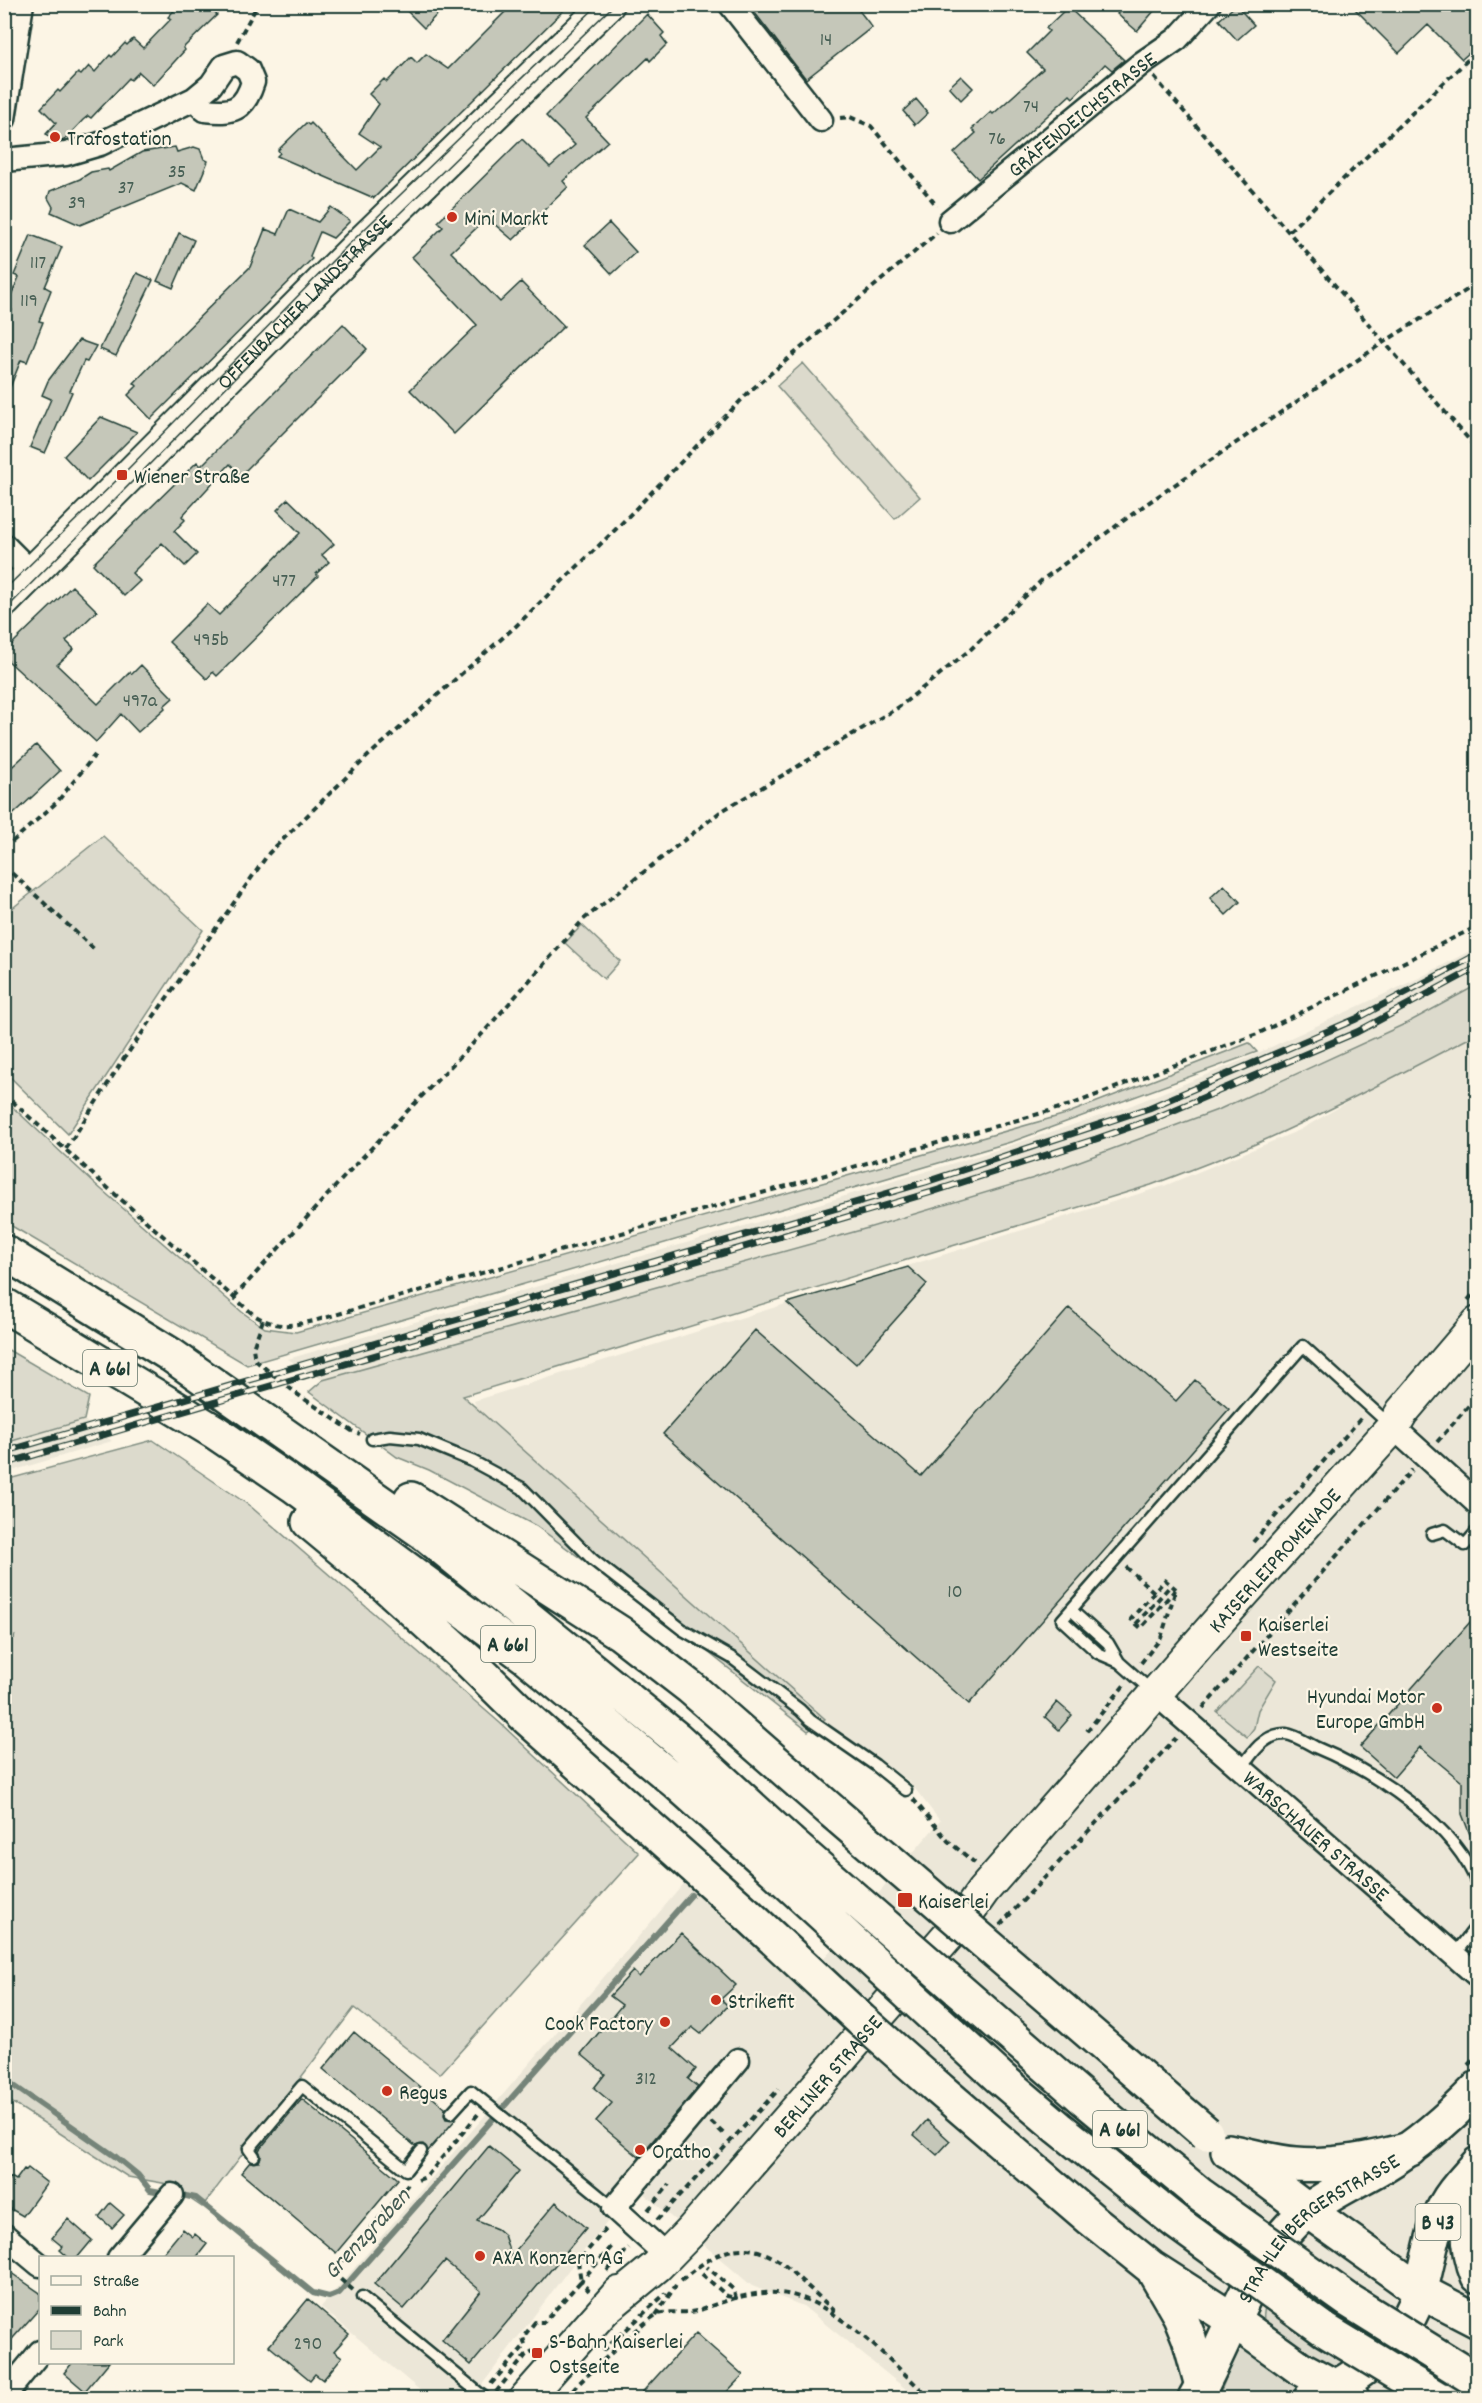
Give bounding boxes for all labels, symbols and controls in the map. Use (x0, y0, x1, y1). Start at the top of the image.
house number: 14 (820, 27, 832, 55)
street label: GRÄFENDEICHSTRASSE (1002, 45, 1164, 186)
house number: 74 (1023, 94, 1039, 122)
place label: Trafostation (67, 125, 172, 156)
house number: 76 (988, 126, 1006, 154)
marker: Trafostation (48, 130, 62, 144)
house number: 35 (168, 159, 186, 187)
house number: 37 (118, 175, 134, 203)
house number: 39 (68, 190, 86, 218)
place label: Mini Markt (464, 205, 549, 236)
street label: OFFENBACHER LANDSTRASSE (211, 209, 401, 398)
marker: Mini Markt (445, 210, 459, 224)
house number: 117 (30, 250, 46, 278)
house number: 119 (20, 288, 38, 316)
place label: Wiener Straße (134, 463, 250, 494)
marker: Wiener Straße (115, 468, 129, 482)
house number: 477 (272, 568, 296, 596)
house number: 495b (193, 627, 229, 655)
house number: 497a (123, 688, 158, 716)
road number: A 661 (83, 1350, 137, 1386)
street label: KAISERLEIPROMENADE (1203, 1483, 1350, 1641)
house number: 10 (947, 1579, 963, 1607)
place label: Kaiserlei Westseite (1258, 1611, 1338, 1667)
road number: A 661 (481, 1626, 535, 1662)
marker: Kaiserlei Westseite (1239, 1629, 1253, 1643)
place label: Hyundai Motor Europe GmbH (1307, 1683, 1426, 1739)
marker: Hyundai Motor Europe GmbH (1430, 1701, 1444, 1715)
street label: WARSCHAUER STRASSE (1234, 1765, 1395, 1911)
place label: Kaiserlei (918, 1888, 989, 1919)
marker: Kaiserlei (896, 1891, 914, 1909)
place label: Strikefit (728, 1988, 795, 2019)
marker: Strikefit (709, 1993, 723, 2007)
street label: BERLINER STRASSE (767, 2009, 891, 2146)
place label: Cook Factory (545, 2010, 654, 2041)
marker: Cook Factory (658, 2015, 672, 2029)
house number: 312 (635, 2066, 657, 2094)
place label: Regus (399, 2079, 448, 2110)
marker: Regus (380, 2084, 394, 2098)
road number: A 661 (1093, 2111, 1147, 2147)
place label: Oratho (652, 2138, 711, 2169)
marker: Oratho (633, 2143, 647, 2157)
street label: STRAHLENBERGERSTRASSE (1231, 2147, 1407, 2309)
water label: Grenzgraben (317, 2181, 420, 2289)
road number: B 43 (1416, 2204, 1460, 2240)
place label: AXA Konzern AG (492, 2244, 623, 2275)
marker: AXA Konzern AG (473, 2249, 487, 2263)
legend (39, 2256, 234, 2364)
text: Straße (93, 2270, 139, 2295)
text: Bahn (93, 2300, 127, 2325)
place label: S-Bahn Kaiserlei Ostseite (549, 2328, 683, 2384)
text: Park (93, 2330, 124, 2355)
house number: 290 (294, 2331, 322, 2359)
marker: S-Bahn Kaiserlei Ostseite (530, 2346, 544, 2360)

